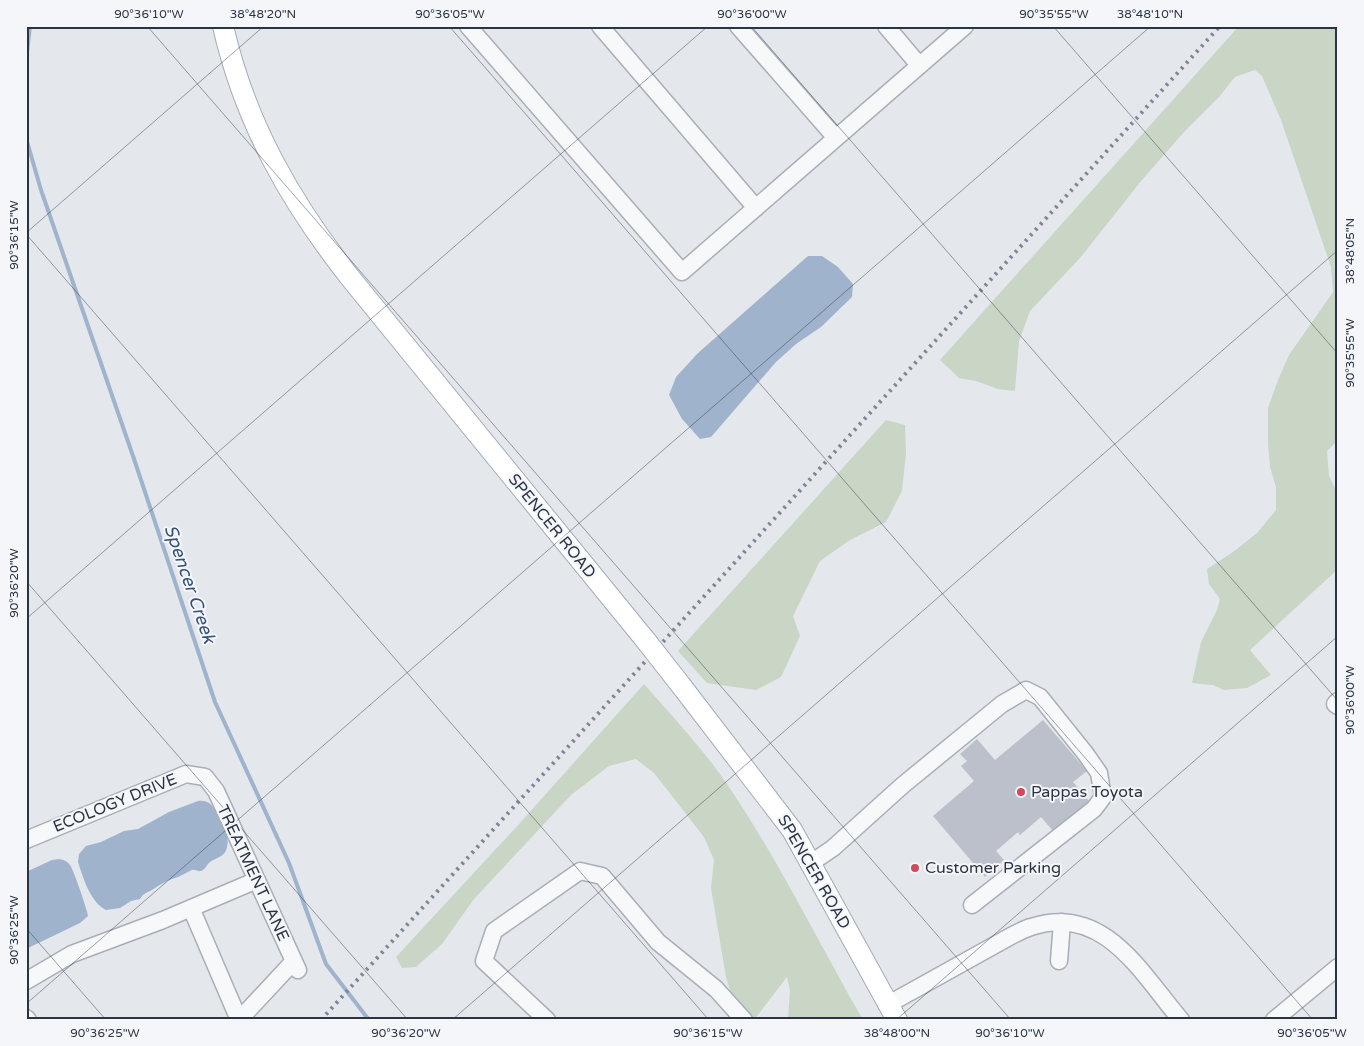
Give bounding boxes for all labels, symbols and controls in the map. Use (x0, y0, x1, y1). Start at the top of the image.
text: 90°36'10"W (114, 7, 184, 21)
text: 38°48'20"N (230, 7, 296, 21)
text: 90°36'05"W (415, 7, 485, 21)
text: 90°36'00"W (717, 7, 787, 21)
text: 90°35'55"W (1019, 7, 1089, 21)
text: 38°48'10"N (1117, 7, 1183, 21)
text: 90°36'15"W (7, 200, 21, 270)
text: 38°48'05"N (1343, 218, 1357, 284)
text: 90°35'55"W (1343, 318, 1357, 388)
street label: SPENCER ROAD (504, 470, 600, 582)
water label: Spencer Creek (159, 522, 221, 647)
text: 90°36'20"W (7, 548, 21, 618)
text: 90°36'00"W (1343, 665, 1357, 735)
street label: ECOLOGY DRIVE (50, 769, 180, 837)
place label: Pappas Toyota (1031, 782, 1143, 802)
marker: Pappas Toyota (1015, 786, 1027, 798)
street label: TREATMENT LANE (213, 802, 293, 944)
street label: SPENCER ROAD (773, 811, 855, 933)
place label: Customer Parking (925, 858, 1061, 878)
marker: Customer Parking (909, 862, 921, 874)
text: 90°36'25"W (7, 895, 21, 965)
text: 90°36'25"W (70, 1026, 140, 1040)
text: 90°36'20"W (371, 1026, 441, 1040)
text: 90°36'15"W (673, 1026, 743, 1040)
text: 38°48'00"N (864, 1026, 930, 1040)
text: 90°36'10"W (975, 1026, 1045, 1040)
text: 90°36'05"W (1277, 1026, 1347, 1040)

